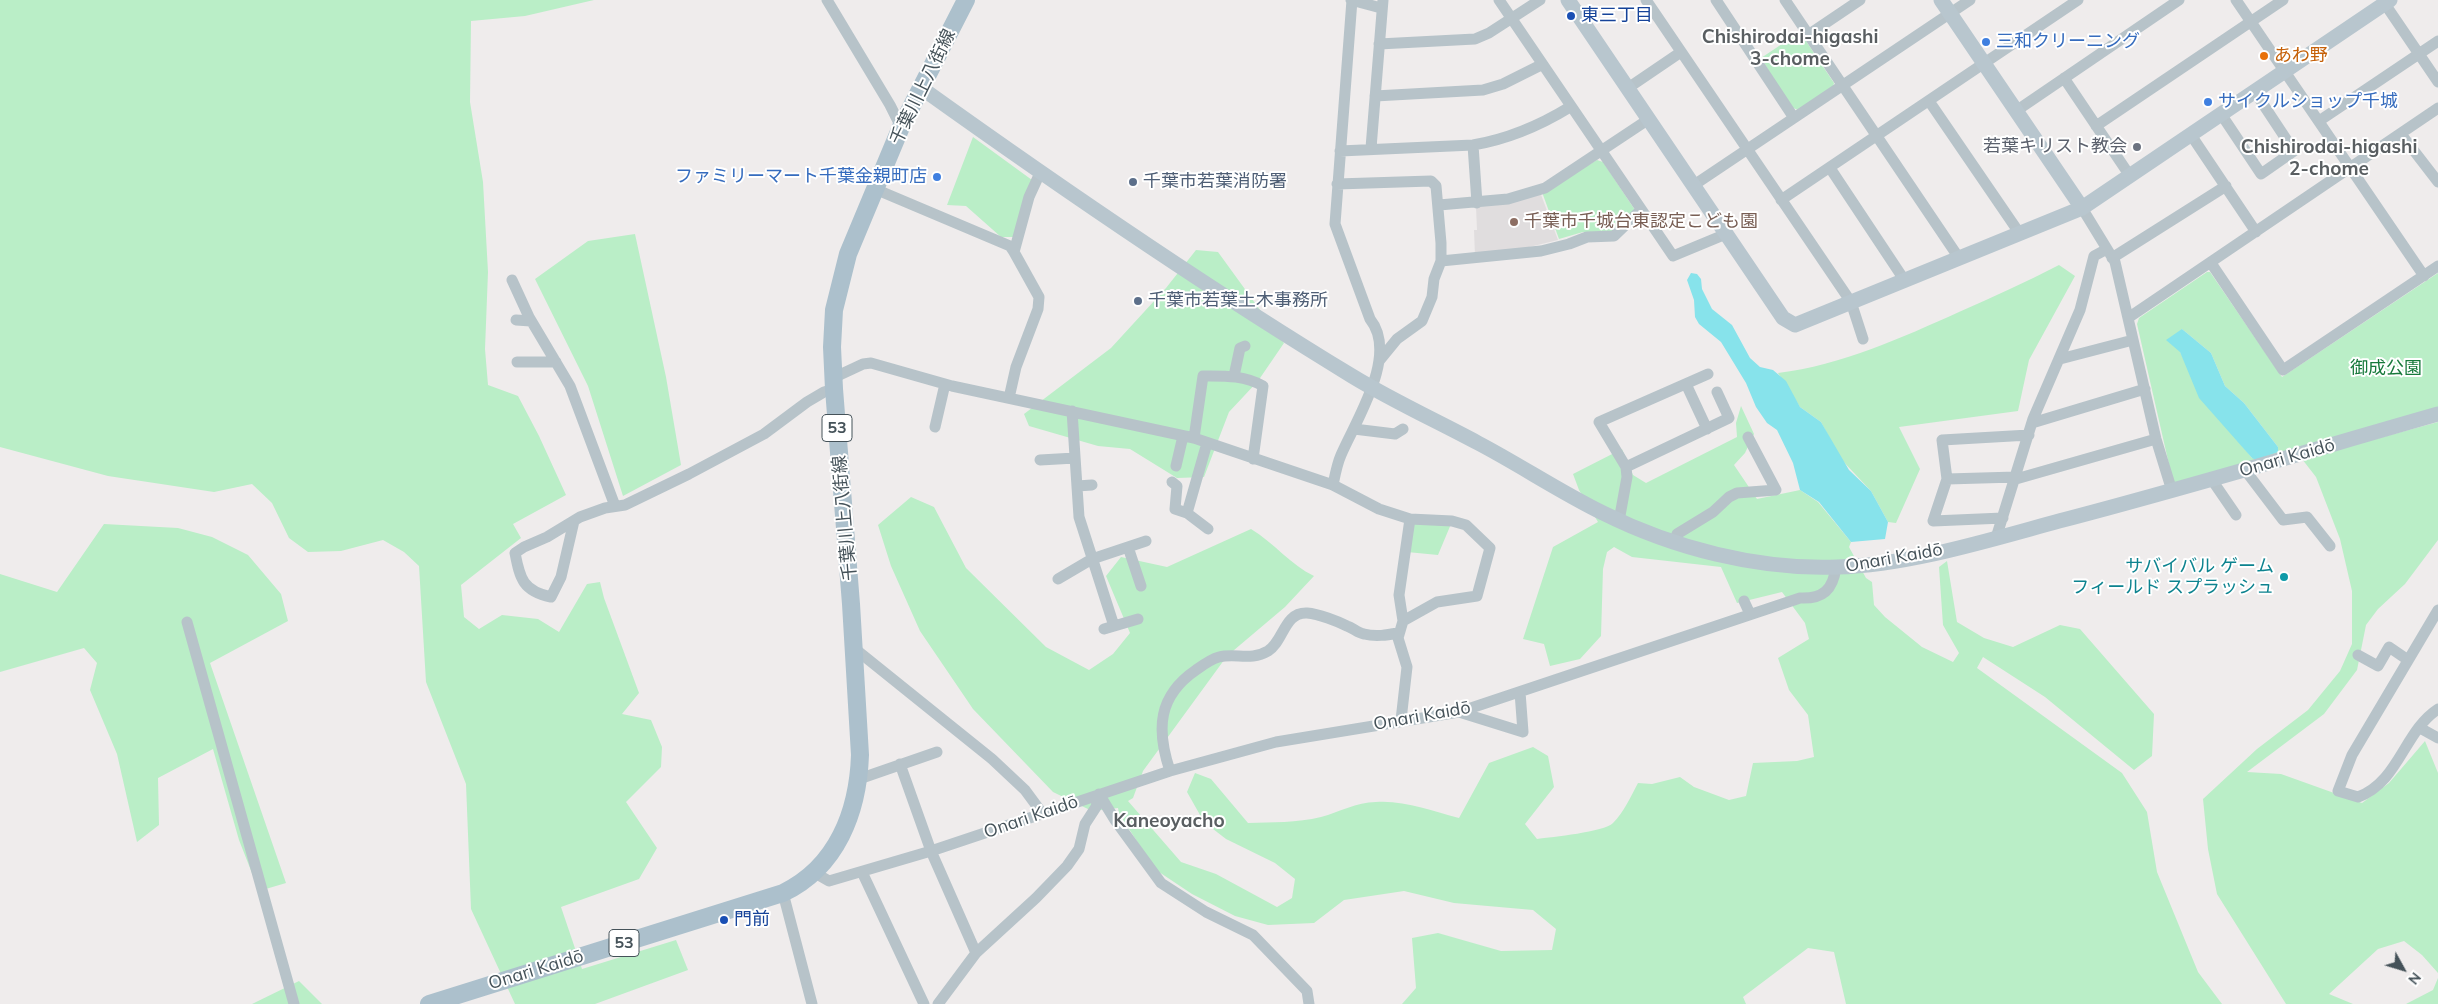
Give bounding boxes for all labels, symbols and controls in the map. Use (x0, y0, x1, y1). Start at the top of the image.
place label: 東三丁目 (1581, 5, 1653, 27)
marker: 東三丁目 (1565, 10, 1577, 22)
street label: 千葉川上八街線 (886, 26, 960, 148)
district label: Chishirodai-higashi 3-chome (1702, 26, 1878, 70)
place label: 三和クリーニング (1996, 31, 2140, 53)
marker: 三和クリーニング (1980, 36, 1992, 48)
place label: あわ野 (2274, 45, 2328, 67)
marker: あわ野 (2258, 50, 2270, 62)
place label: サイクルショップ千城 (2218, 91, 2398, 113)
marker: サイクルショップ千城 (2202, 96, 2214, 108)
place label: 若葉キリスト教会 (1983, 136, 2127, 158)
district label: Chishirodai-higashi 2-chome (2241, 136, 2417, 180)
marker: 若葉キリスト教会 (2131, 141, 2143, 153)
place label: ファミリーマート千葉金親町店 (675, 166, 927, 188)
marker: ファミリーマート千葉金親町店 (931, 171, 943, 183)
place label: 千葉市若葉消防署 (1143, 171, 1287, 193)
marker: 千葉市若葉消防署 (1127, 176, 1139, 188)
place label: 千葉市千城台東認定こども園 (1524, 211, 1758, 233)
marker: 千葉市千城台東認定こども園 (1508, 216, 1520, 228)
place label: 千葉市若葉土木事務所 (1148, 290, 1328, 312)
marker: 千葉市若葉土木事務所 (1132, 295, 1144, 307)
park label: 御成公園 (2350, 358, 2422, 380)
road number: 53 (822, 414, 852, 442)
street label: Onari Kaidō (2237, 434, 2337, 482)
street label: 千葉川上八街線 (829, 454, 861, 582)
street label: Onari Kaidō (1844, 539, 1944, 577)
place label: サバイバル ゲーム フィールド スプラッシュ (2071, 556, 2274, 598)
marker: サバイバル ゲーム フィールド スプラッシュ (2278, 571, 2290, 583)
street label: Onari Kaidō (1372, 697, 1472, 735)
street label: Onari Kaidō (981, 791, 1081, 843)
district label: Kaneoyacho (1113, 810, 1225, 832)
place label: 門前 (734, 909, 770, 931)
marker: 門前 (718, 914, 730, 926)
road number: 53 (609, 930, 639, 956)
north arrow (2378, 944, 2428, 994)
street label: Onari Kaidō (486, 945, 586, 995)
text: N (2404, 969, 2425, 988)

